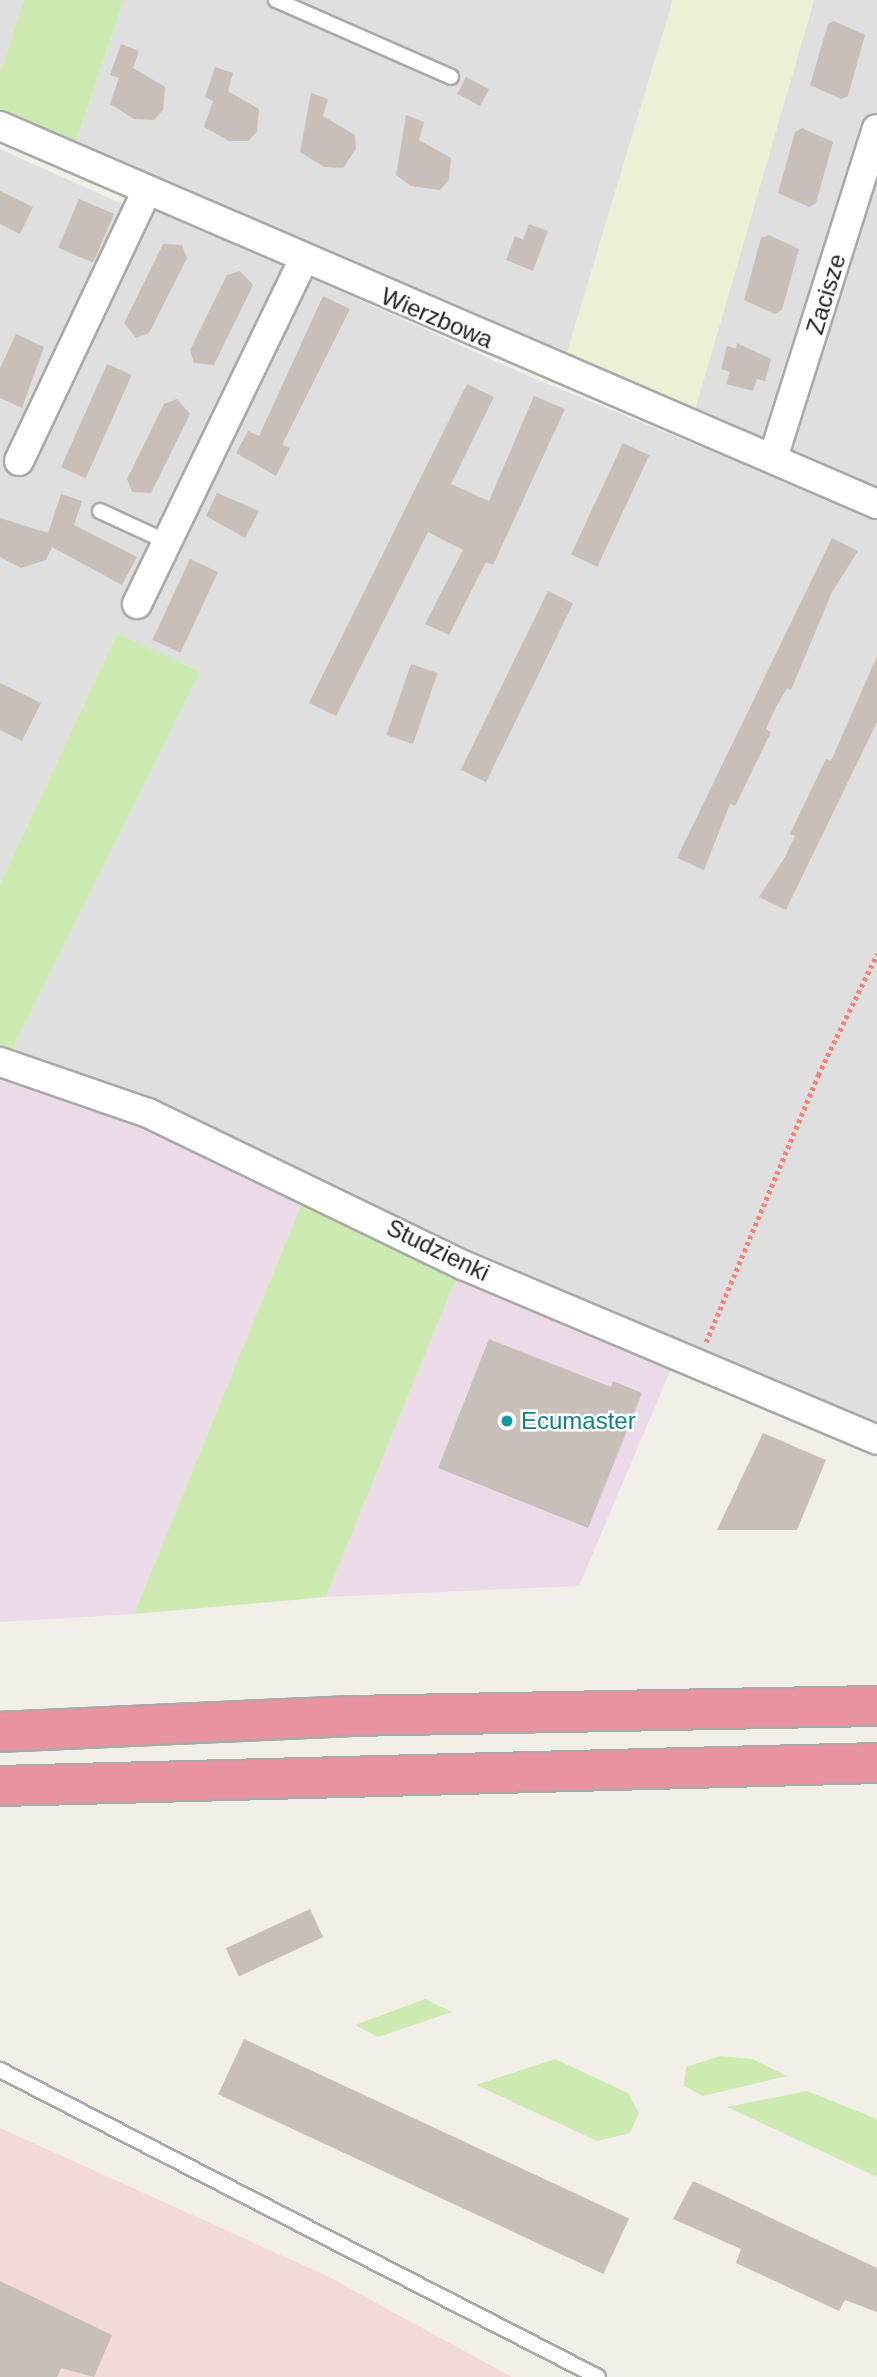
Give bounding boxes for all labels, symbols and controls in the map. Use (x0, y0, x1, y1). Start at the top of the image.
street label: Zacisze (800, 250, 852, 338)
street label: Wierzbowa (377, 282, 497, 354)
street label: Studzienki (382, 1213, 494, 1287)
place label: Ecumaster (521, 1407, 636, 1435)
marker: Ecumaster (499, 1413, 515, 1429)

